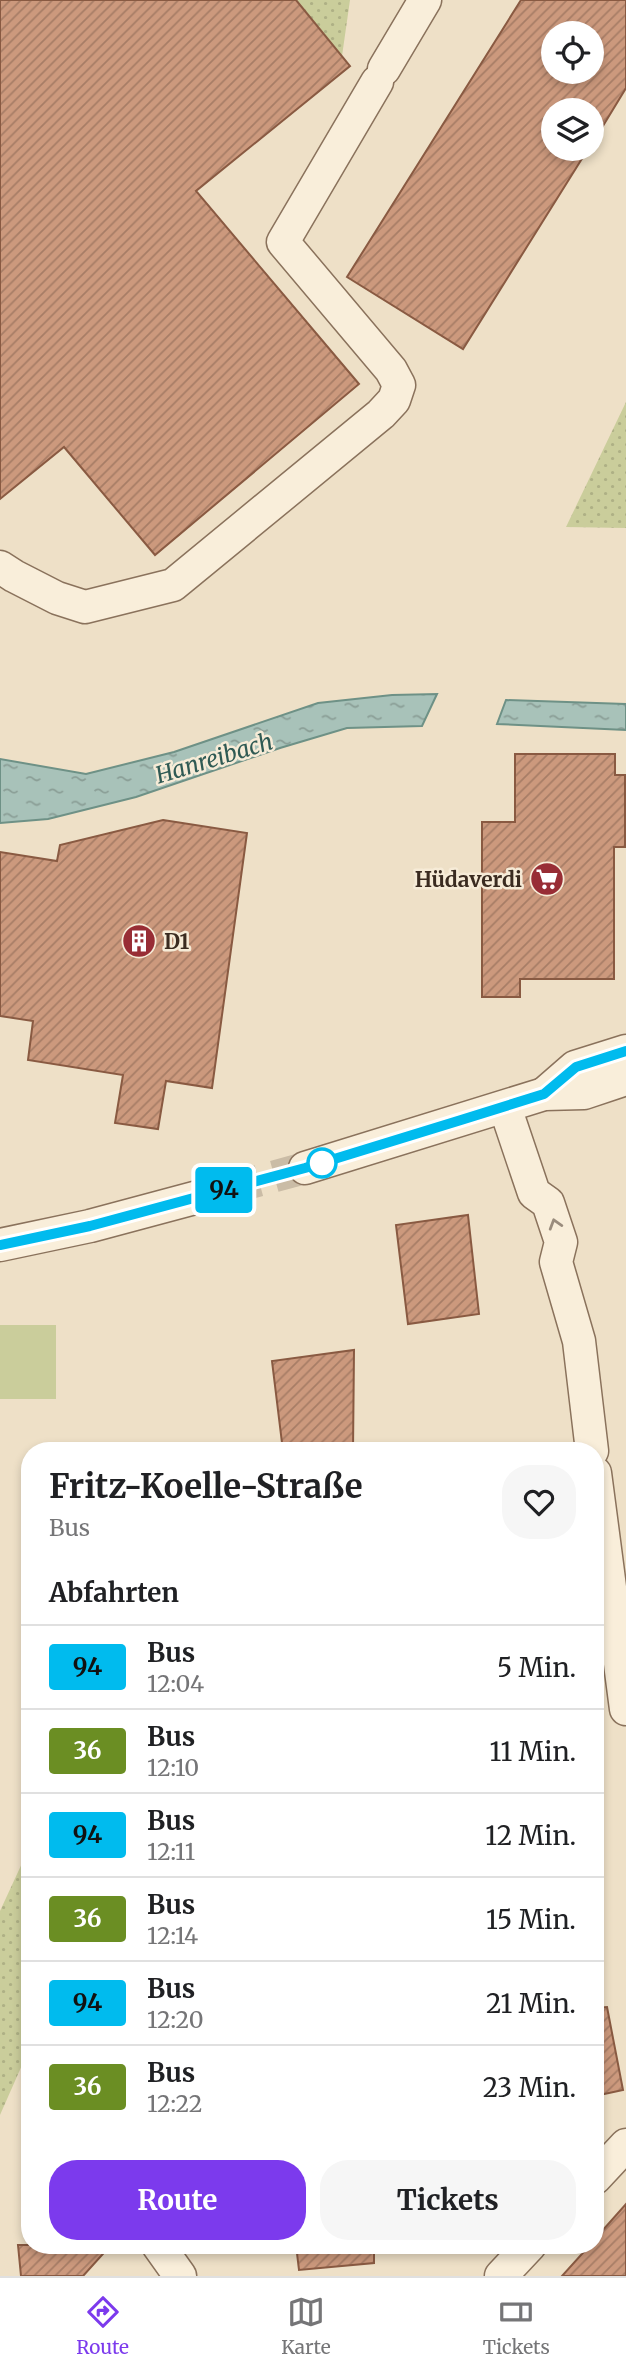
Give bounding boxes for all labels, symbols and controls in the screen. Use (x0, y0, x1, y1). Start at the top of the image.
map controls (541, 21, 604, 161)
button: locate (541, 21, 604, 84)
button: layers (541, 98, 604, 161)
water label: Hanreibach (151, 726, 276, 790)
supermarket icon: Hüdaverdi (528, 860, 566, 898)
place label: Hüdaverdi (415, 866, 522, 893)
building icon: D1 (120, 922, 158, 960)
place label: D1 (164, 928, 190, 955)
unlabelled marker (307, 1148, 337, 1178)
line badge: 94 (192, 1167, 256, 1213)
text: 94 (209, 1174, 239, 1205)
one-way arrow (549, 1218, 564, 1230)
button: heart (502, 1465, 576, 1539)
text: Fritz-Koelle-Straße (49, 1466, 363, 1507)
text: Bus (49, 1513, 90, 1542)
text: Abfahrten (49, 1576, 179, 1609)
text: Bus (147, 1636, 195, 1669)
text: 94 (73, 1651, 102, 1682)
text: 5 Min. (497, 1651, 576, 1684)
text: 12:04 (147, 1669, 204, 1698)
text: Bus (147, 1720, 195, 1753)
text: 36 (73, 1735, 102, 1766)
text: 11 Min. (490, 1735, 576, 1768)
text: 12:10 (147, 1753, 199, 1782)
text: Bus (147, 1804, 195, 1837)
text: 94 (73, 1819, 102, 1850)
text: 12 Min. (485, 1819, 576, 1852)
text: 12:11 (147, 1837, 195, 1866)
text: Bus (147, 1888, 195, 1921)
text: 36 (73, 1903, 102, 1934)
text: 15 Min. (486, 1903, 576, 1936)
text: 12:14 (147, 1921, 198, 1950)
text: Bus (147, 1972, 195, 2005)
text: 94 (73, 1987, 102, 2018)
text: 21 Min. (486, 1987, 576, 2020)
text: 12:20 (147, 2005, 204, 2034)
text: Bus (147, 2056, 195, 2089)
text: 36 (73, 2071, 102, 2102)
text: 23 Min. (483, 2071, 576, 2104)
text: 12:22 (147, 2089, 202, 2118)
button: Route (49, 2160, 306, 2240)
button: Tickets (320, 2160, 576, 2240)
tab: Route (76, 2293, 129, 2359)
tab: Karte (281, 2293, 331, 2359)
tab: Tickets (483, 2293, 550, 2359)

